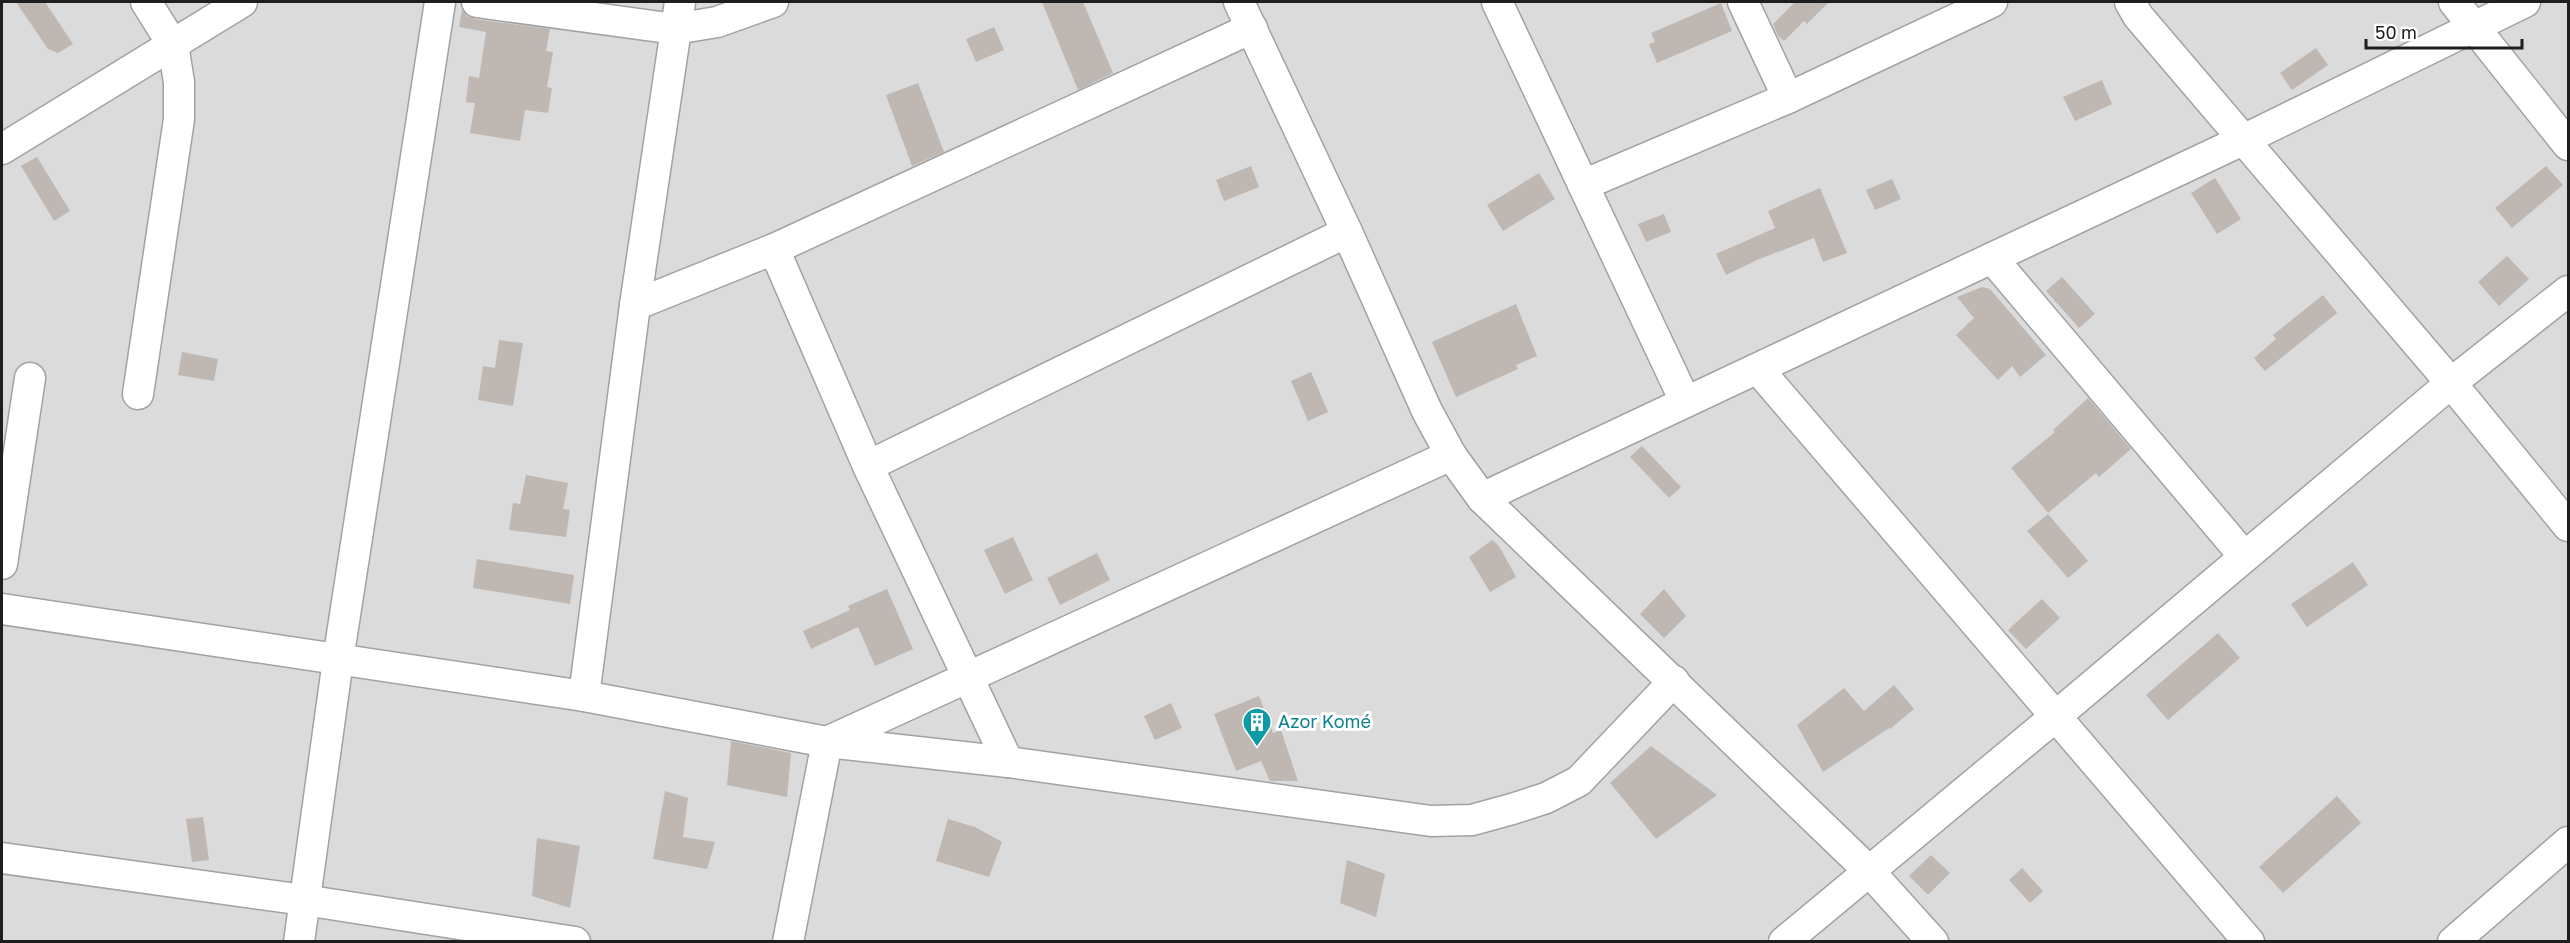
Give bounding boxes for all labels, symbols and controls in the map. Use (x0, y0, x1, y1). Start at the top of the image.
scale bar (2366, 12, 2522, 50)
text: 50 m (2375, 21, 2417, 43)
building icon: Azor Komé (1241, 706, 1273, 748)
place label: Azor Komé (1278, 710, 1371, 732)

